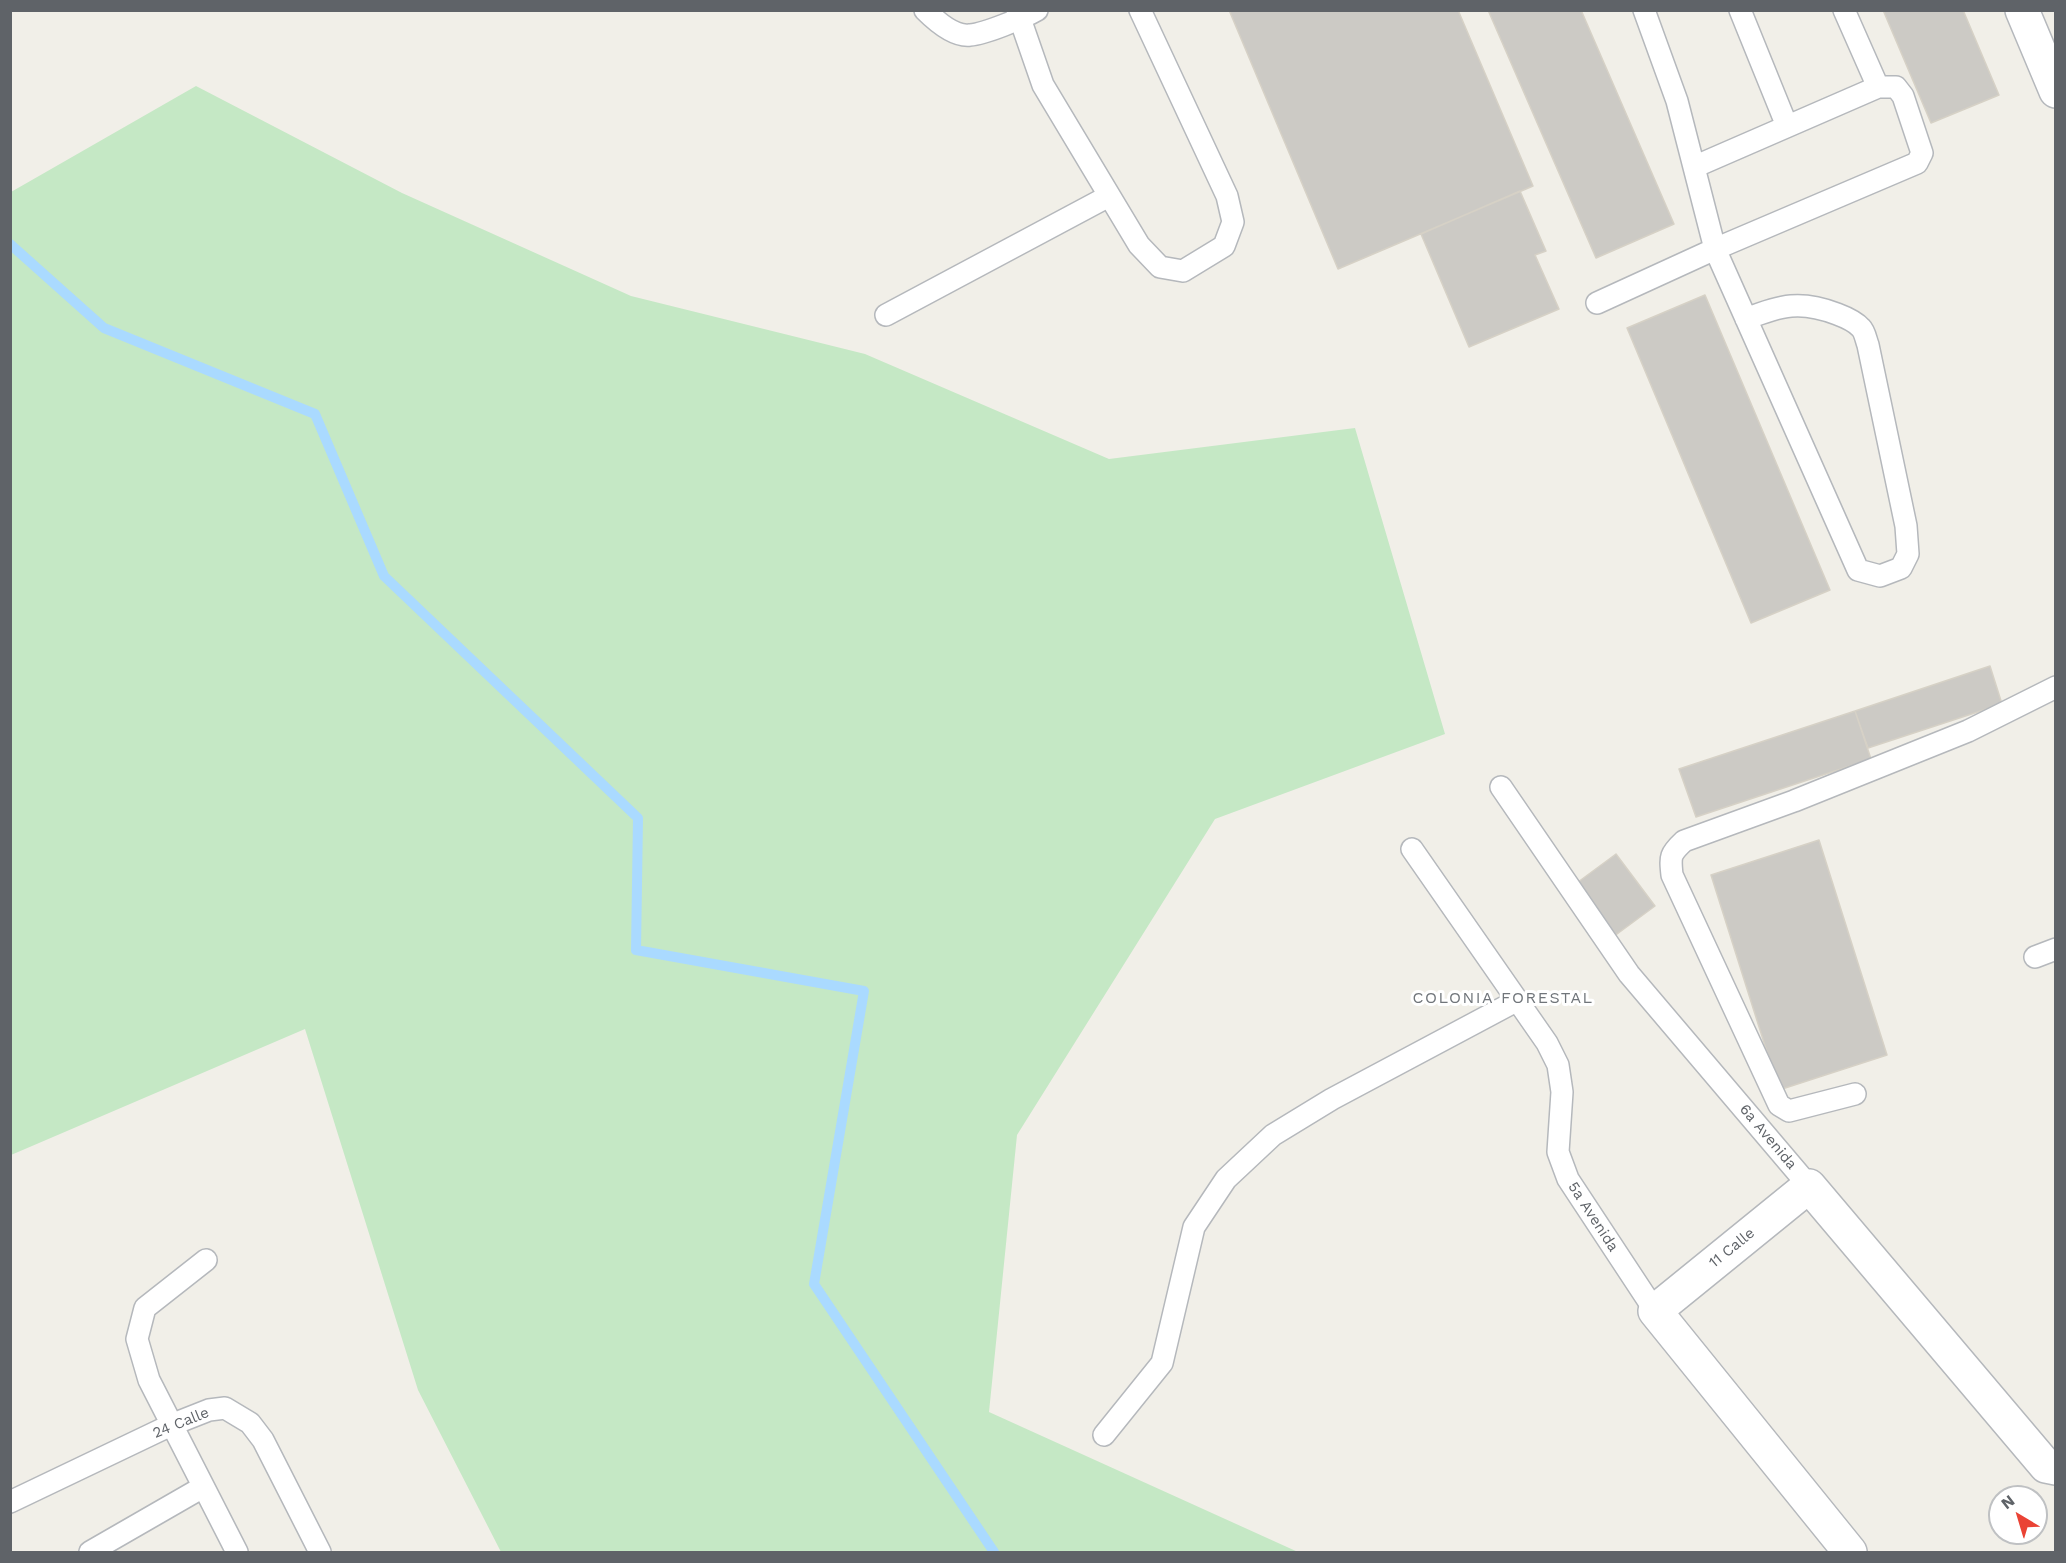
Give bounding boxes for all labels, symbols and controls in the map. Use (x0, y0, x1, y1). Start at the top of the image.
district label: COLONIA FORESTAL (1412, 988, 1594, 1008)
street label: 6a Avenida (1735, 1101, 1801, 1173)
street label: 5a Avenida (1564, 1179, 1622, 1255)
street label: 11 Calle (1706, 1224, 1758, 1272)
street label: 24 Calle (150, 1404, 212, 1442)
north arrow (1988, 1485, 2048, 1545)
text: N (1997, 1491, 2018, 1513)

